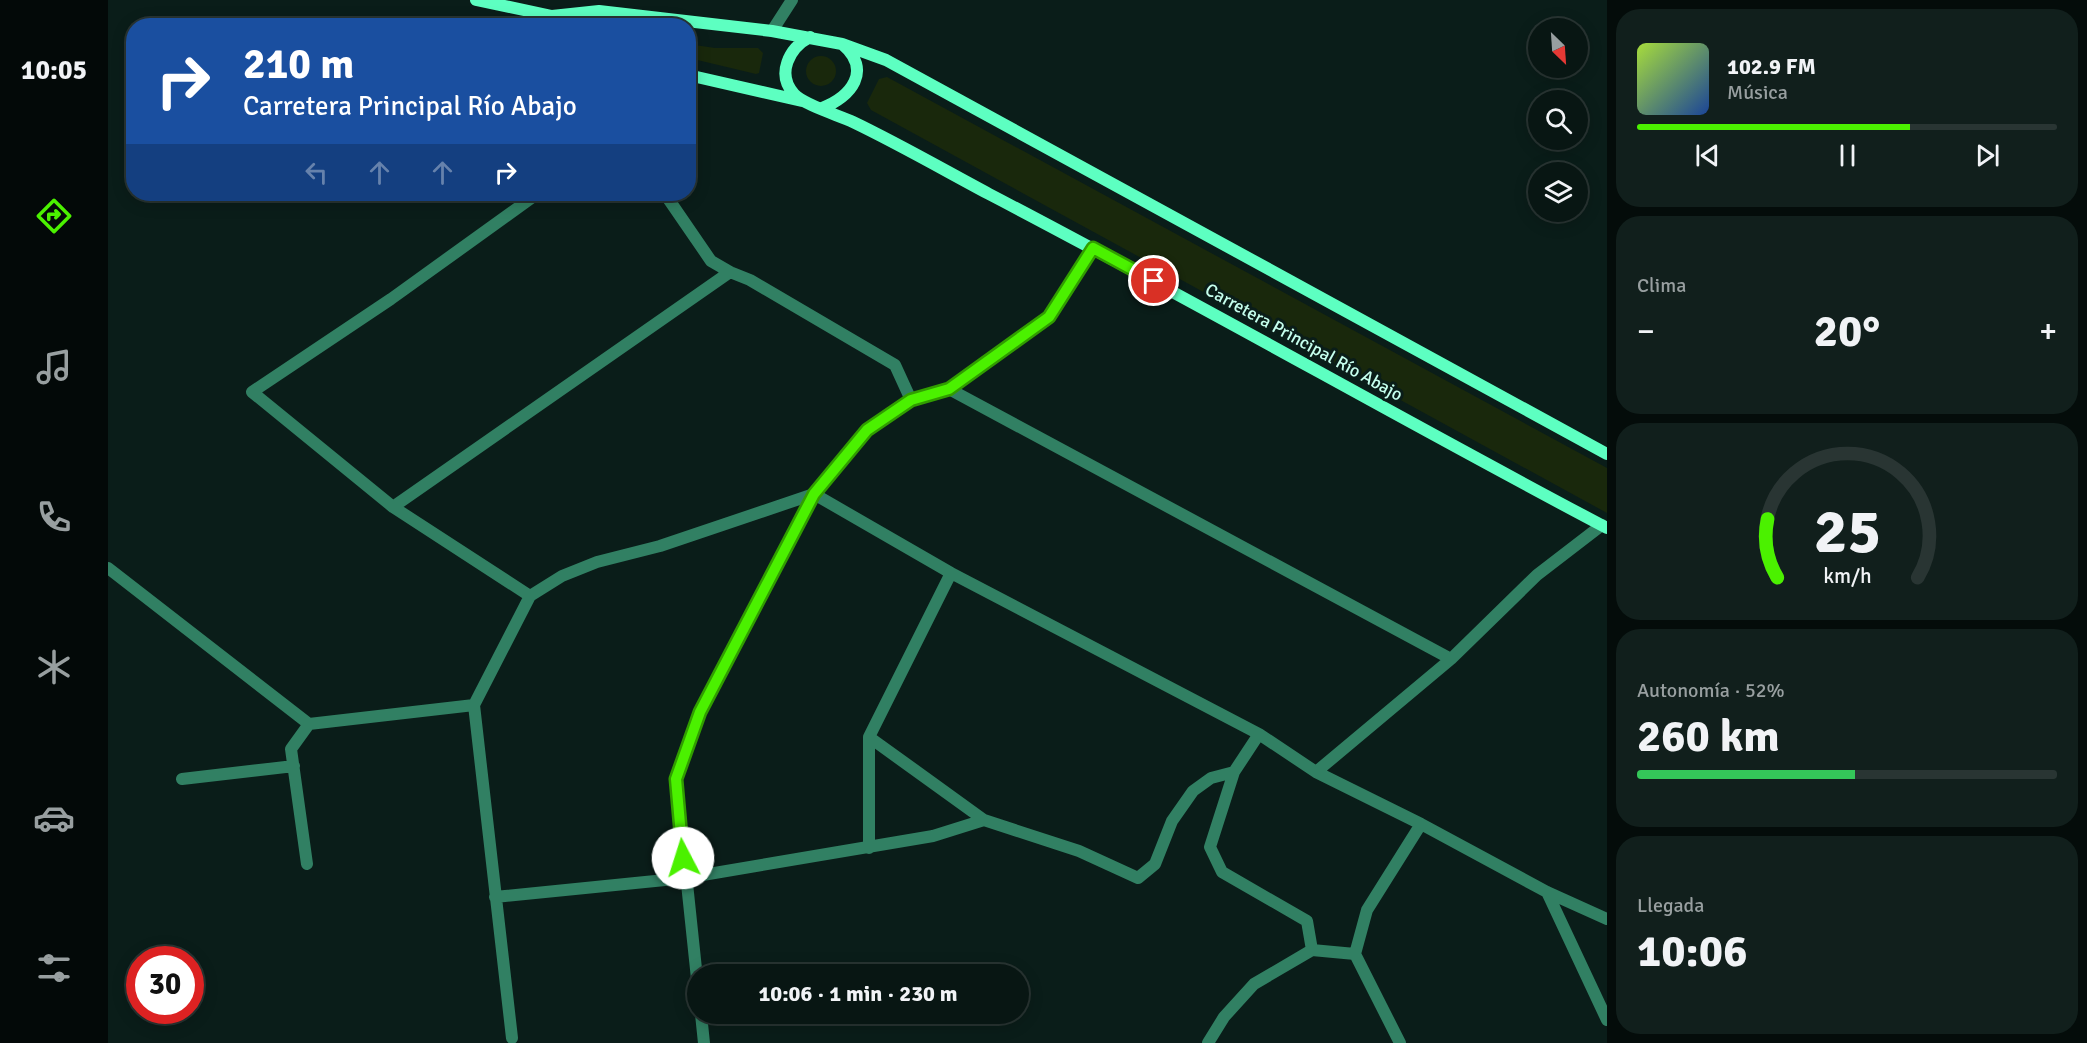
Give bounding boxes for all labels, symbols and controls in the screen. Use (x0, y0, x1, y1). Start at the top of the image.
north arrow (1528, 18, 1588, 78)
map controls (1528, 18, 1588, 222)
text: 210 m (243, 39, 354, 90)
icon: right (144, 42, 222, 120)
text: 102.9 FM (1727, 53, 1816, 80)
text: 10:05 (21, 54, 87, 87)
text: Música (1727, 80, 1788, 105)
text: Carretera Principal Río Abajo (243, 90, 577, 123)
button: search (1528, 90, 1588, 150)
icon: previous (1691, 139, 1724, 172)
icon: pause (1831, 139, 1864, 172)
icon: next (1971, 139, 2004, 172)
icon: left (300, 156, 333, 189)
icon: ahead (363, 156, 396, 189)
icon: ahead (426, 156, 459, 189)
icon: right (489, 156, 522, 189)
button: layers (1528, 162, 1588, 222)
icon: directions (33, 195, 75, 237)
pin (1128, 255, 1179, 306)
icon: arrive (1137, 264, 1170, 297)
text: Clima (1637, 273, 1686, 298)
street label: Carretera Principal Río Abajo (1201, 278, 1407, 406)
text: 20° (1814, 304, 1880, 359)
text: − (1637, 311, 1655, 352)
text: + (2039, 311, 2057, 352)
icon: music (33, 346, 75, 388)
text: 25 (1813, 494, 1881, 571)
icon: phone (33, 496, 75, 538)
text: km/h (1823, 564, 1871, 590)
icon: climate (33, 646, 75, 688)
text: Autonomía · 52% (1637, 678, 1785, 703)
text: 260 km (1637, 709, 1780, 764)
icon: car (33, 797, 75, 839)
position arrow (651, 826, 715, 890)
text: Llegada (1637, 893, 1704, 918)
text: 10:06 (1637, 924, 1747, 979)
speed limit sign: 30 (126, 946, 204, 1024)
icon: filters (33, 947, 75, 989)
text: 10:06 · 1 min · 230 m (758, 980, 958, 1007)

